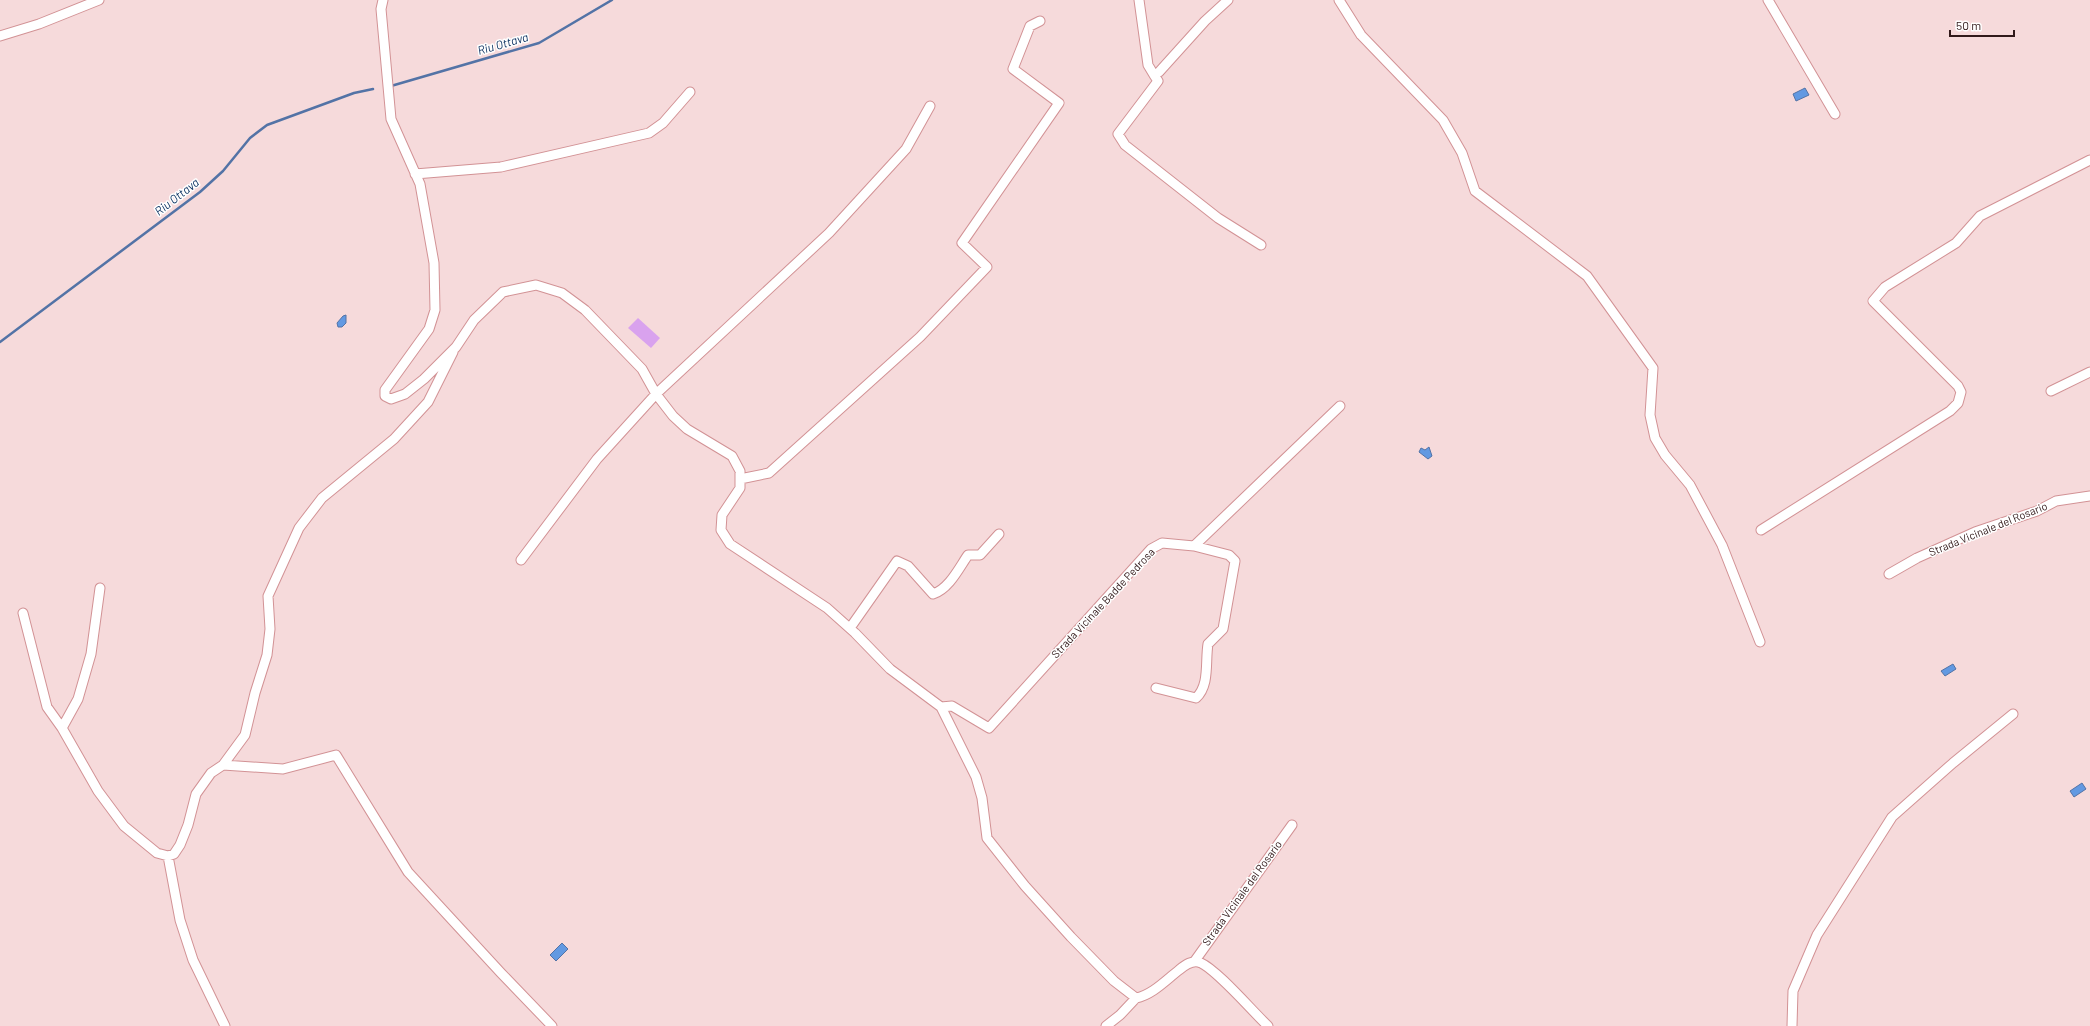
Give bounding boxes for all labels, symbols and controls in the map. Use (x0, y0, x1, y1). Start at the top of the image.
scale bar (1950, 12, 2014, 38)
text: 50 m (1956, 18, 1981, 32)
water label: Riu Ottava (476, 29, 530, 57)
water label: Riu Ottava (151, 175, 201, 218)
street label: Strada Vicinale del Rosario (1927, 499, 2049, 558)
street label: Strada Vicinale Badde Pedrosa (1048, 545, 1157, 660)
street label: Strada Vicinale del Rosario (1199, 838, 1284, 948)

